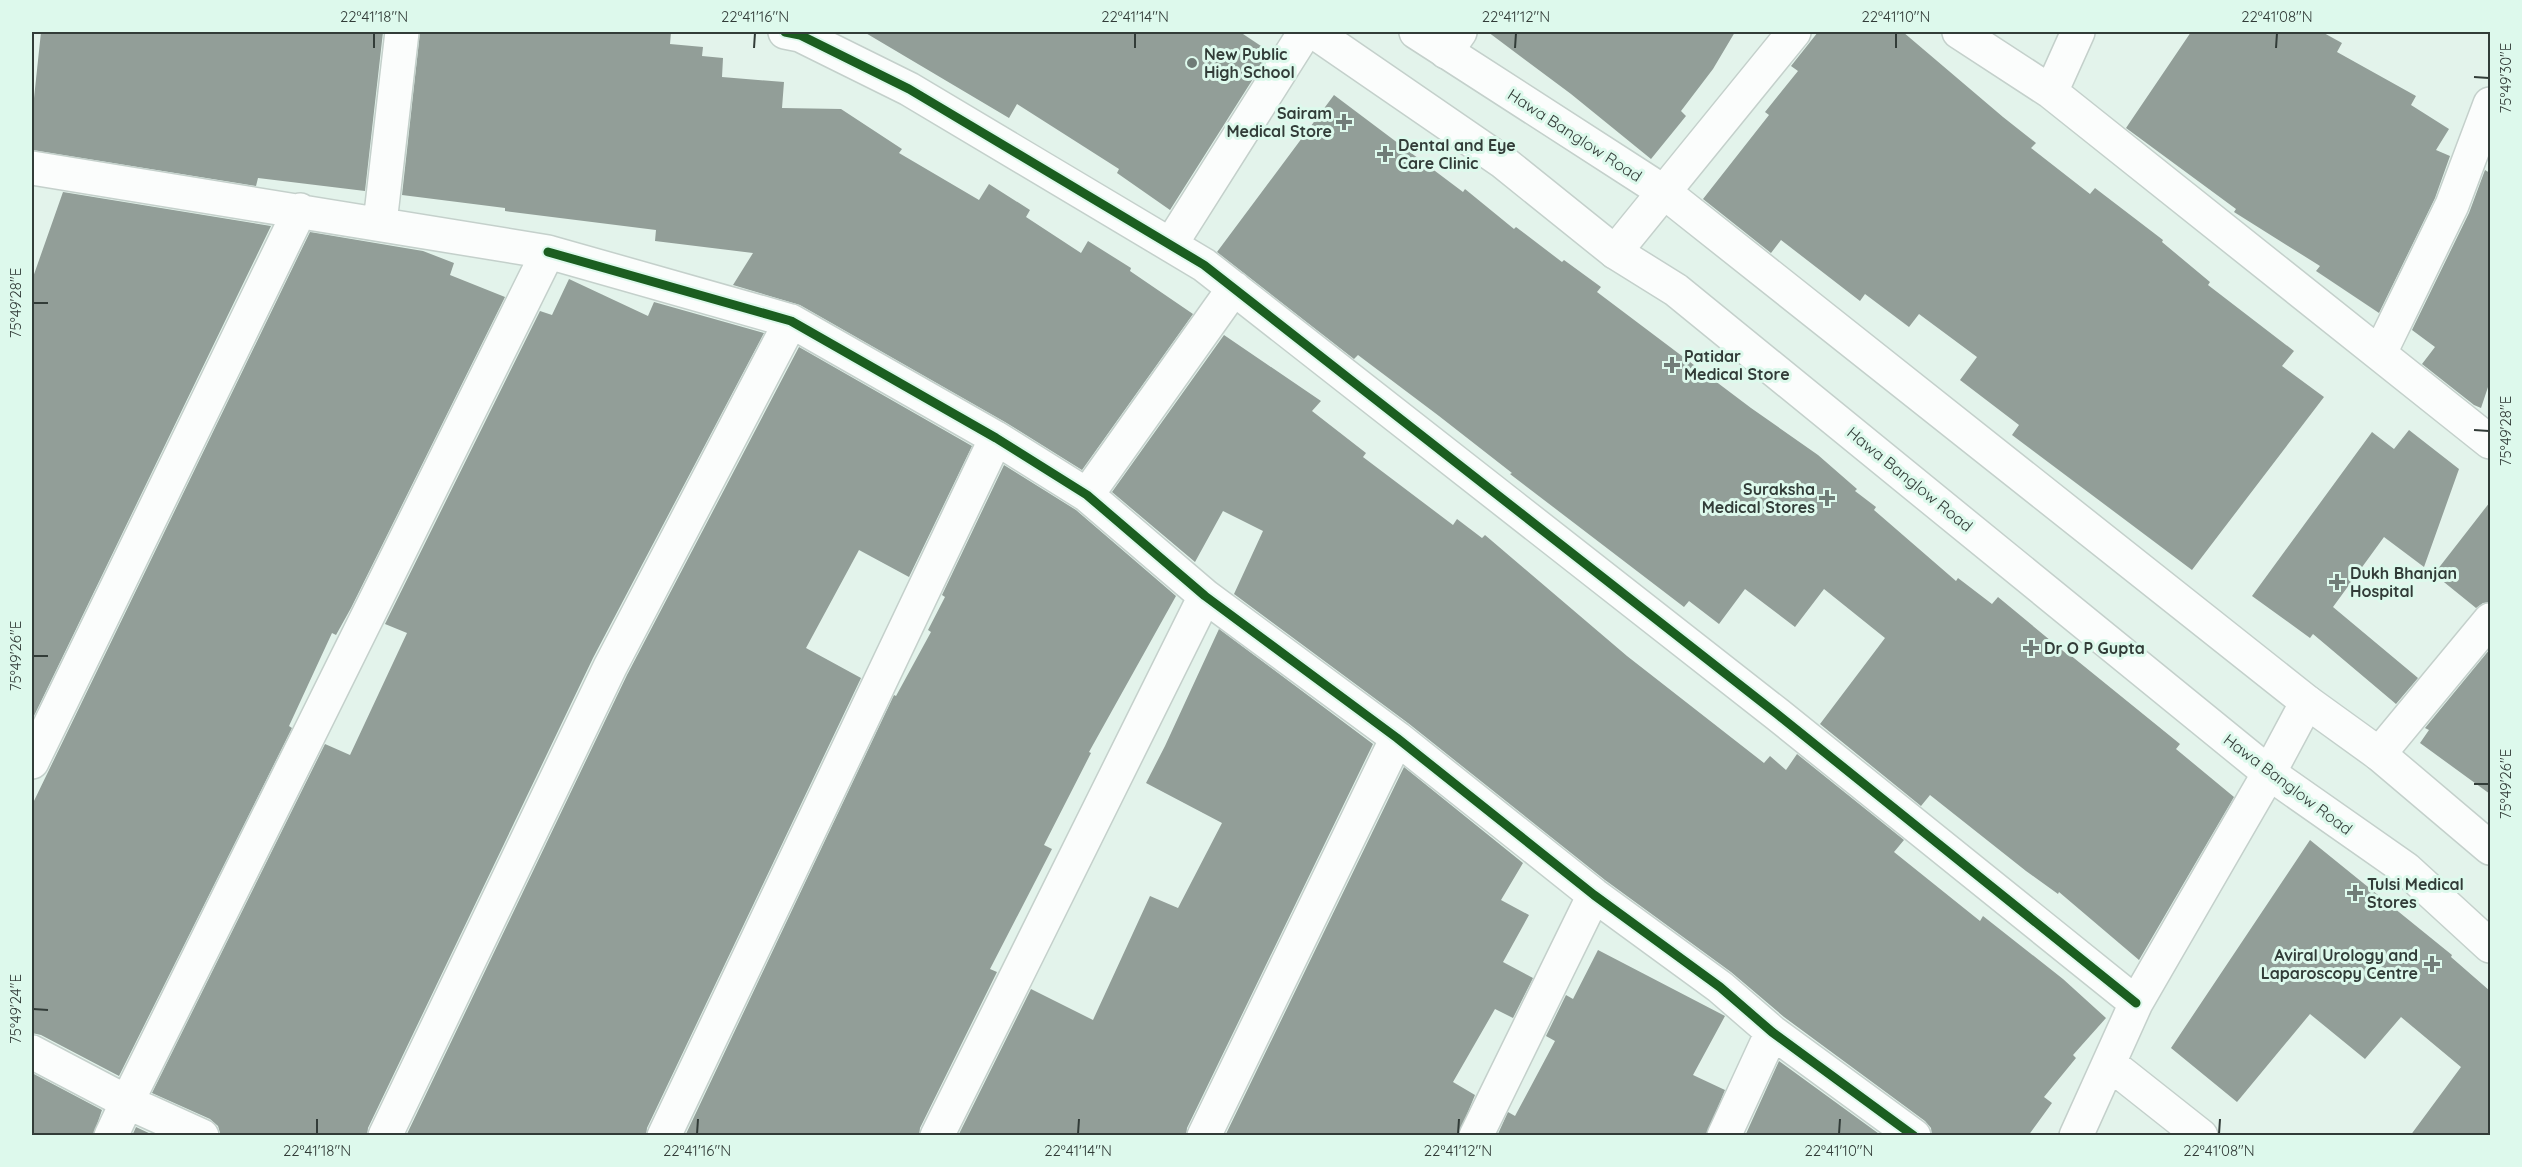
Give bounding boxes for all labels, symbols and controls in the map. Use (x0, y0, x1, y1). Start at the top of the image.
text: 22°41'18"N (340, 7, 408, 26)
text: 22°41'16"N (721, 7, 789, 26)
text: 22°41'14"N (1101, 7, 1169, 26)
text: 22°41'12"N (1482, 7, 1550, 26)
text: 22°41'10"N (1862, 7, 1930, 26)
text: 22°41'08"N (2241, 7, 2313, 26)
text: 75°49'30"E (2496, 43, 2515, 113)
place label: New Public High School (1204, 44, 1295, 82)
marker: New Public High School (1185, 56, 1199, 70)
street label: Hawa Banglow Road (1504, 84, 1646, 186)
place label: Sairam Medical Store (1226, 103, 1332, 141)
marker: Sairam Medical Store (1337, 115, 1351, 129)
place label: Dental and Eye Care Clinic (1398, 135, 1516, 173)
marker: Dental and Eye Care Clinic (1376, 145, 1394, 163)
text: 75°49'28"E (6, 268, 25, 338)
place label: Patidar Medical Store (1684, 346, 1790, 384)
marker: Patidar Medical Store (1665, 358, 1679, 372)
text: 75°49'28"E (2496, 396, 2515, 466)
street label: Hawa Banglow Road (1843, 422, 1977, 536)
place label: Suraksha Medical Stores (1702, 479, 1815, 517)
marker: Suraksha Medical Stores (1820, 491, 1834, 505)
place label: Dukh Bhanjan Hospital (2350, 563, 2457, 601)
marker: Dukh Bhanjan Hospital (2328, 573, 2346, 591)
text: 75°49'26"E (6, 621, 25, 691)
place label: Dr O P Gupta (2044, 638, 2145, 658)
marker: Dr O P Gupta (2022, 639, 2040, 657)
street label: Hawa Banglow Road (2220, 729, 2356, 839)
text: 75°49'26"E (2496, 749, 2515, 819)
place label: Tulsi Medical Stores (2367, 874, 2464, 912)
marker: Tulsi Medical Stores (2348, 886, 2362, 900)
place label: Aviral Urology and Laparoscopy Centre (2261, 945, 2418, 983)
marker: Aviral Urology and Laparoscopy Centre (2423, 955, 2441, 973)
text: 75°49'24"E (6, 974, 25, 1044)
text: 22°41'18"N (283, 1141, 351, 1160)
text: 22°41'16"N (663, 1141, 731, 1160)
text: 22°41'14"N (1044, 1141, 1112, 1160)
text: 22°41'12"N (1424, 1141, 1492, 1160)
text: 22°41'10"N (1805, 1141, 1873, 1160)
text: 22°41'08"N (2183, 1141, 2255, 1160)

